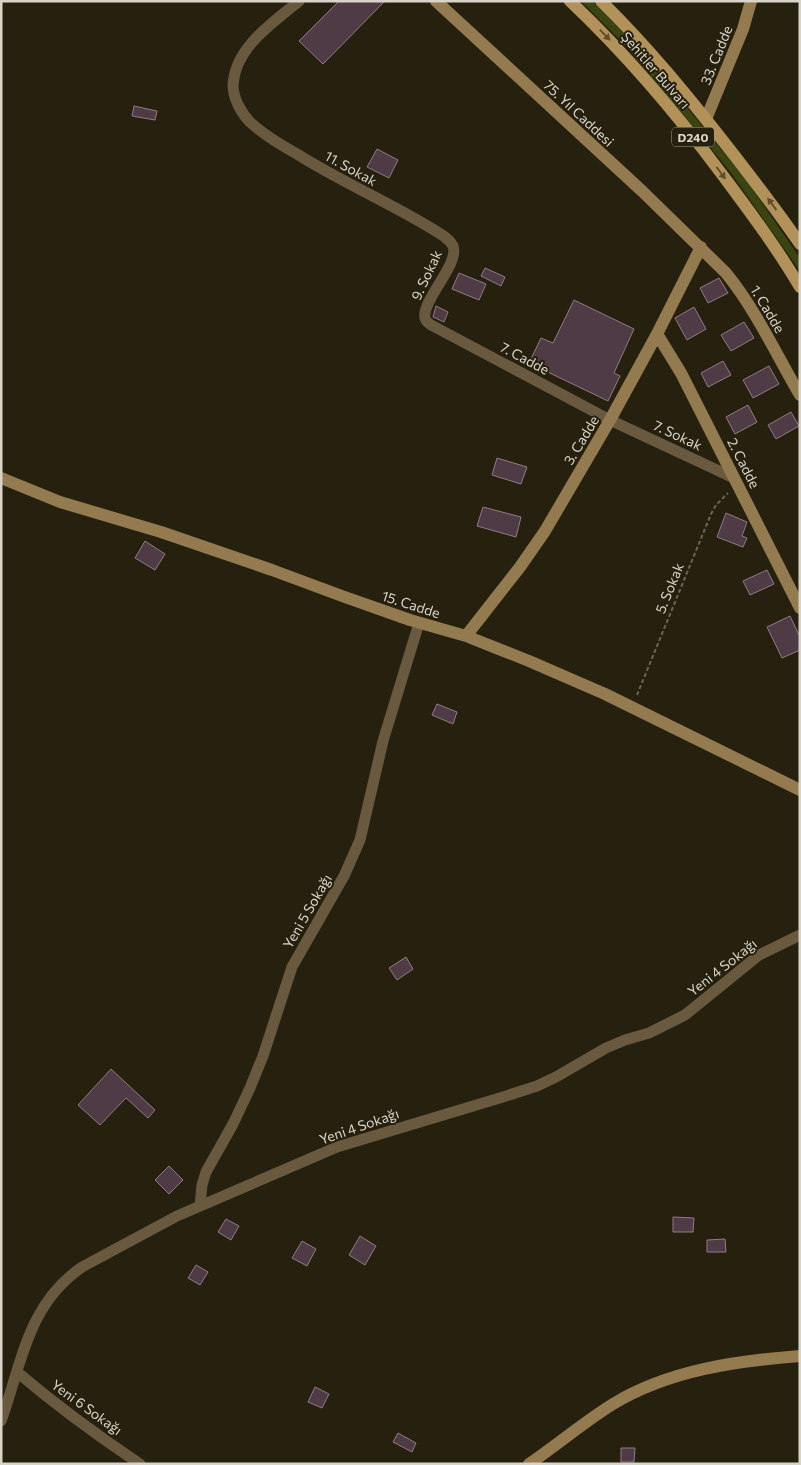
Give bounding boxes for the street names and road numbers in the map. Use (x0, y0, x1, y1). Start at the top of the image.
street label: 33. Cadde (696, 23, 736, 87)
street label: Şehitler Bulvarı (618, 28, 694, 112)
street label: 75. Yıl Caddesi (540, 76, 618, 150)
road number: D240 (672, 128, 714, 146)
street label: 11. Sokak (322, 147, 380, 189)
street label: 9. Sokak (407, 247, 445, 303)
street label: 1. Cadde (747, 282, 789, 336)
street label: 7. Cadde (498, 338, 552, 378)
street label: 3. Cadde (560, 412, 602, 468)
street label: 7. Sokak (651, 416, 705, 454)
street label: 2. Cadde (724, 435, 764, 491)
street label: 5. Sokak (651, 560, 687, 616)
street label: 15. Cadde (380, 587, 442, 621)
street label: Yeni 5 Sokağı (279, 871, 335, 951)
street label: Yeni 4 Sokağı (684, 935, 760, 999)
street label: Yeni 4 Sokağı (317, 1104, 401, 1148)
street label: Yeni 6 Sokağı (48, 1376, 126, 1438)

